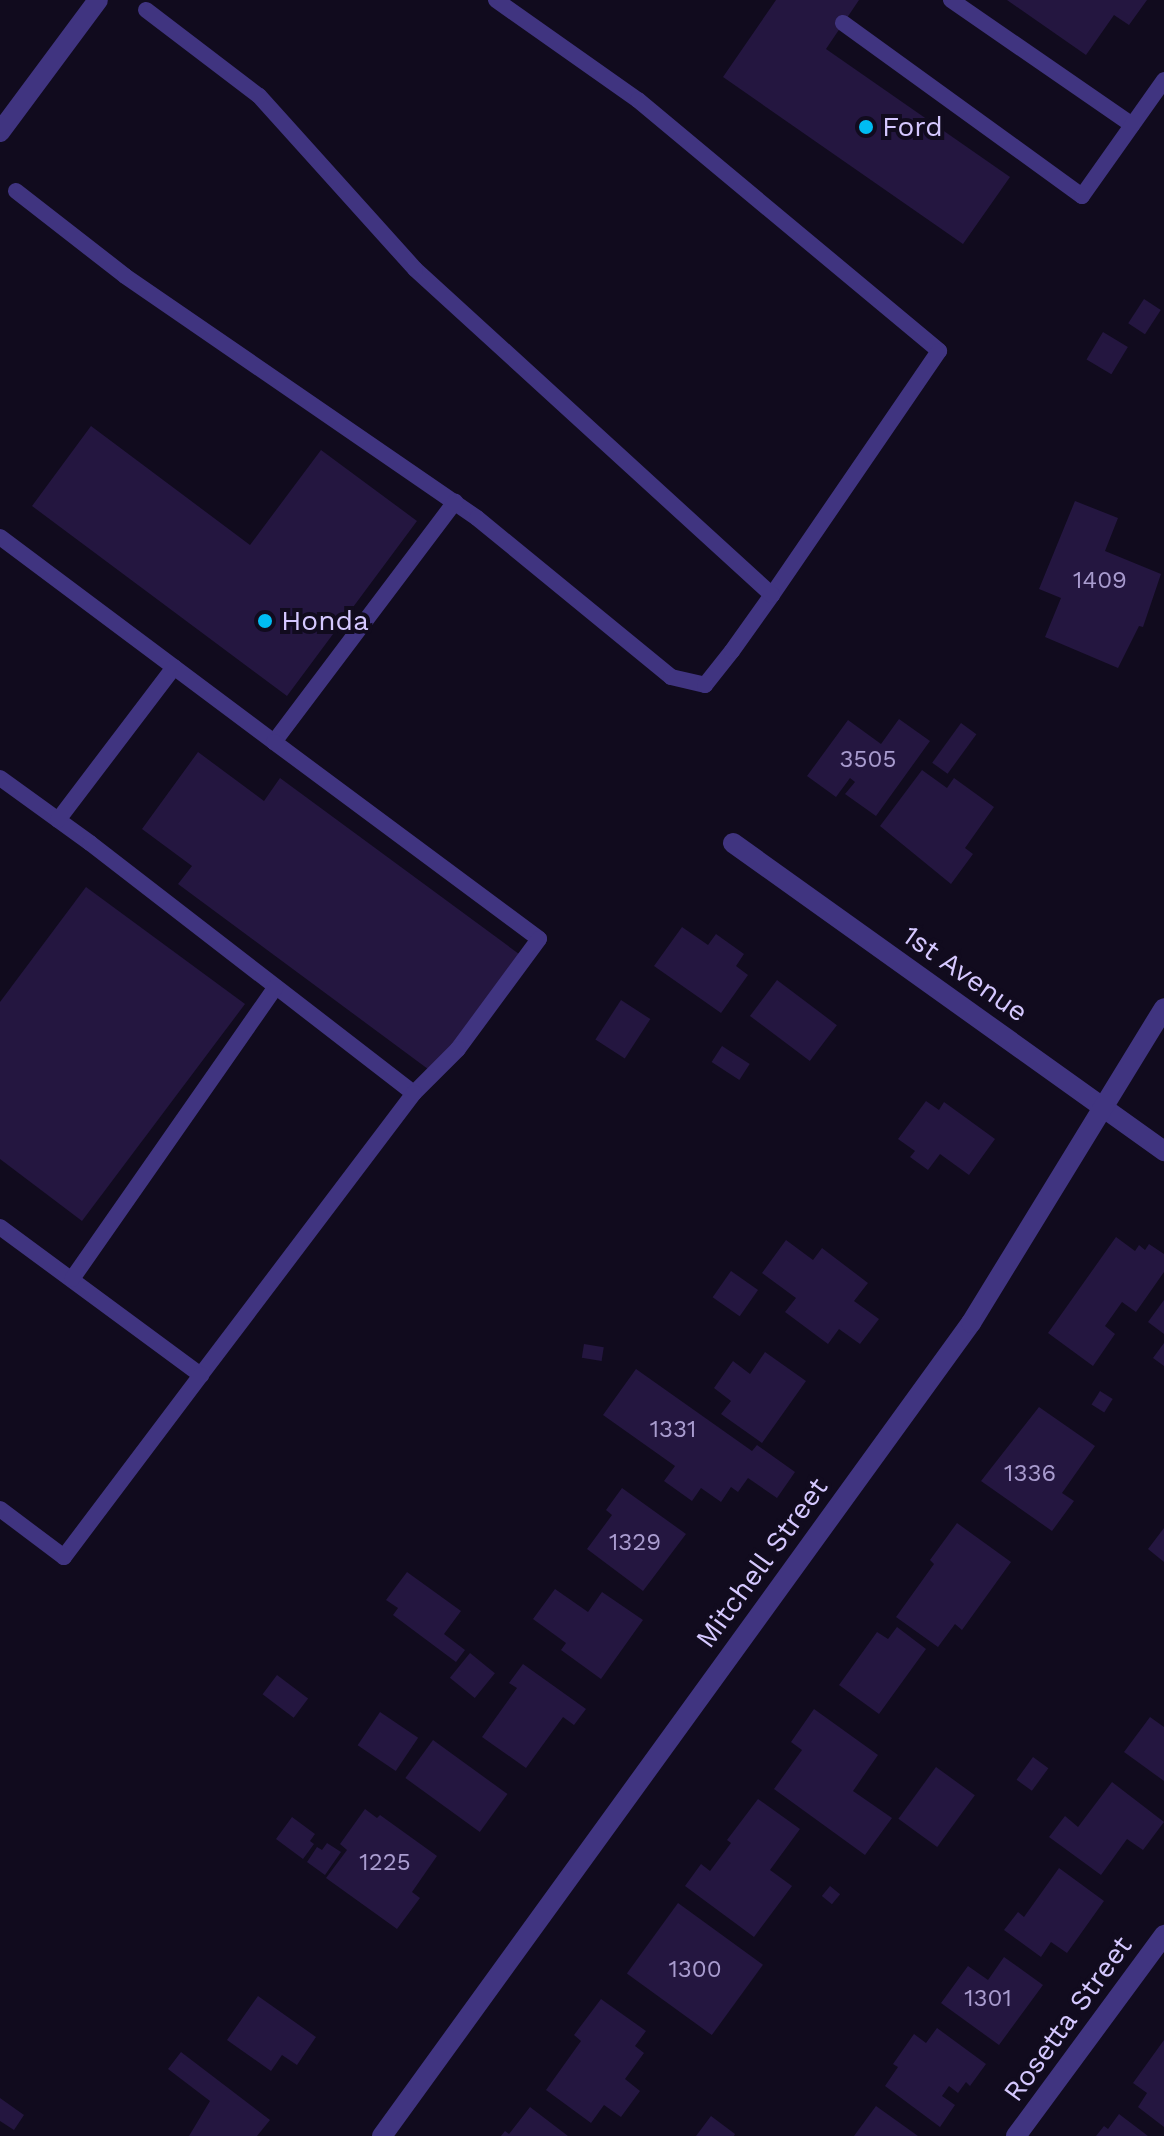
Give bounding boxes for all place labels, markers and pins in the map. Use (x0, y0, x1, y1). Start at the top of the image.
place label: Ford (882, 110, 943, 144)
marker: Ford (857, 118, 875, 136)
place label: Honda (281, 604, 369, 638)
marker: Honda (256, 612, 274, 630)

